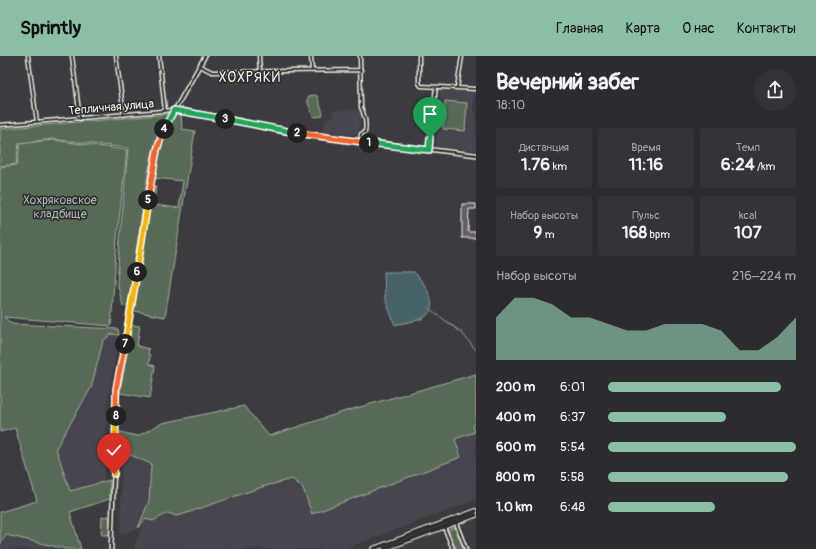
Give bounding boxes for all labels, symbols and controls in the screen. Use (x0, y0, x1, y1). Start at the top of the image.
text: Sprintly (20, 16, 81, 40)
text: Главная (556, 20, 603, 37)
text: Карта (625, 20, 660, 37)
text: О нас (682, 20, 715, 37)
text: Контакты (737, 20, 796, 37)
text: Вечерний забег (496, 68, 639, 96)
district label: ХОХРЯКИ (219, 69, 281, 86)
button: share (754, 69, 796, 111)
street label: Тепличная улица (68, 96, 155, 119)
pin (413, 97, 447, 138)
text: 18:10 (496, 97, 525, 113)
icon: arrive (419, 103, 441, 125)
pin: 3 (215, 109, 235, 129)
text: 3 (222, 112, 228, 125)
pin: 4 (154, 119, 174, 139)
text: 4 (161, 122, 167, 135)
pin: 2 (287, 123, 307, 143)
text: 2 (294, 126, 300, 139)
pin: 1 (359, 133, 379, 153)
text: 1 (367, 136, 371, 149)
text: Дистанция (519, 141, 569, 154)
text: Время (631, 141, 661, 154)
text: Темп (736, 141, 760, 154)
text: 1.76 (521, 154, 550, 175)
text: 11:16 (629, 154, 663, 175)
text: 6:24 (721, 154, 755, 175)
text: km (550, 160, 567, 173)
text: /km (755, 160, 775, 173)
pin: 5 (138, 190, 158, 210)
park label: Хохряковское кладбище (23, 193, 97, 222)
text: 5 (145, 193, 151, 206)
text: Набор высоты (510, 209, 578, 222)
text: Пульс (632, 209, 660, 222)
text: kcal (739, 209, 757, 222)
text: 9 (534, 222, 542, 243)
text: 168 (622, 222, 647, 243)
text: 107 (734, 222, 762, 243)
text: m (542, 228, 554, 241)
text: bpm (647, 228, 670, 241)
pin: 6 (127, 262, 147, 282)
text: 6 (134, 265, 140, 278)
text: Набор высоты (496, 268, 577, 284)
text: 216–224 m (732, 268, 796, 284)
pin: 7 (115, 334, 135, 354)
text: 7 (122, 337, 128, 350)
text: 200 m (496, 379, 535, 395)
text: 6:01 (560, 379, 585, 395)
pin: 8 (106, 406, 126, 426)
text: 8 (113, 409, 119, 422)
text: 400 m (496, 409, 536, 425)
text: 6:37 (560, 409, 585, 425)
pin (97, 433, 131, 474)
icon: check (103, 439, 125, 461)
text: 600 m (496, 439, 536, 455)
text: 5:54 (560, 439, 585, 455)
text: 800 m (496, 469, 535, 485)
text: 5:58 (560, 469, 584, 485)
text: 1.0 km (496, 499, 533, 515)
text: 6:48 (560, 499, 585, 515)

